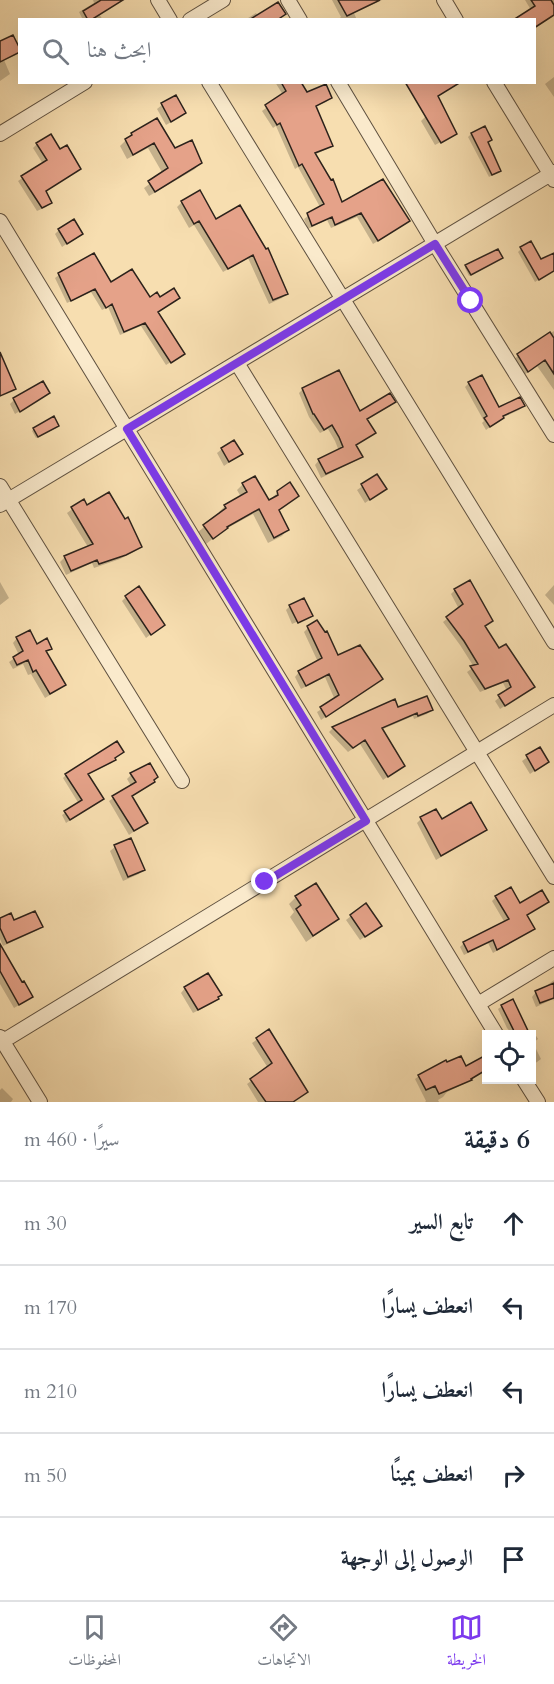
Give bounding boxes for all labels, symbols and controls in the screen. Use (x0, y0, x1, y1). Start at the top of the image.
search box (18, 18, 536, 84)
icon: search (39, 35, 72, 68)
text: ابحث هنا (87, 35, 152, 65)
route start (457, 287, 483, 313)
route end (251, 868, 277, 894)
map controls (482, 1030, 536, 1084)
button: locate (482, 1030, 536, 1084)
text: 6 دقيقة (464, 1122, 530, 1157)
text: سيرًا · 460 m (24, 1126, 120, 1153)
text: تابع السير (410, 1207, 473, 1237)
icon: ahead (497, 1207, 530, 1240)
text: 30 m (24, 1210, 67, 1237)
text: انعطف يسارًا (382, 1291, 473, 1321)
icon: left (497, 1291, 530, 1324)
text: 170 m (24, 1294, 77, 1321)
text: انعطف يسارًا (382, 1375, 473, 1405)
icon: left (497, 1375, 530, 1408)
text: 210 m (24, 1378, 77, 1405)
text: انعطف يمينًا (390, 1459, 473, 1489)
icon: right (497, 1459, 530, 1492)
text: 50 m (24, 1462, 67, 1489)
text: الوصول إلى الوجهة (341, 1543, 473, 1573)
icon: arrive (497, 1543, 530, 1576)
tab: المحفوظات (68, 1611, 121, 1675)
tab: الاتجاهات (257, 1611, 311, 1675)
tab: الخريطة (447, 1611, 486, 1675)

